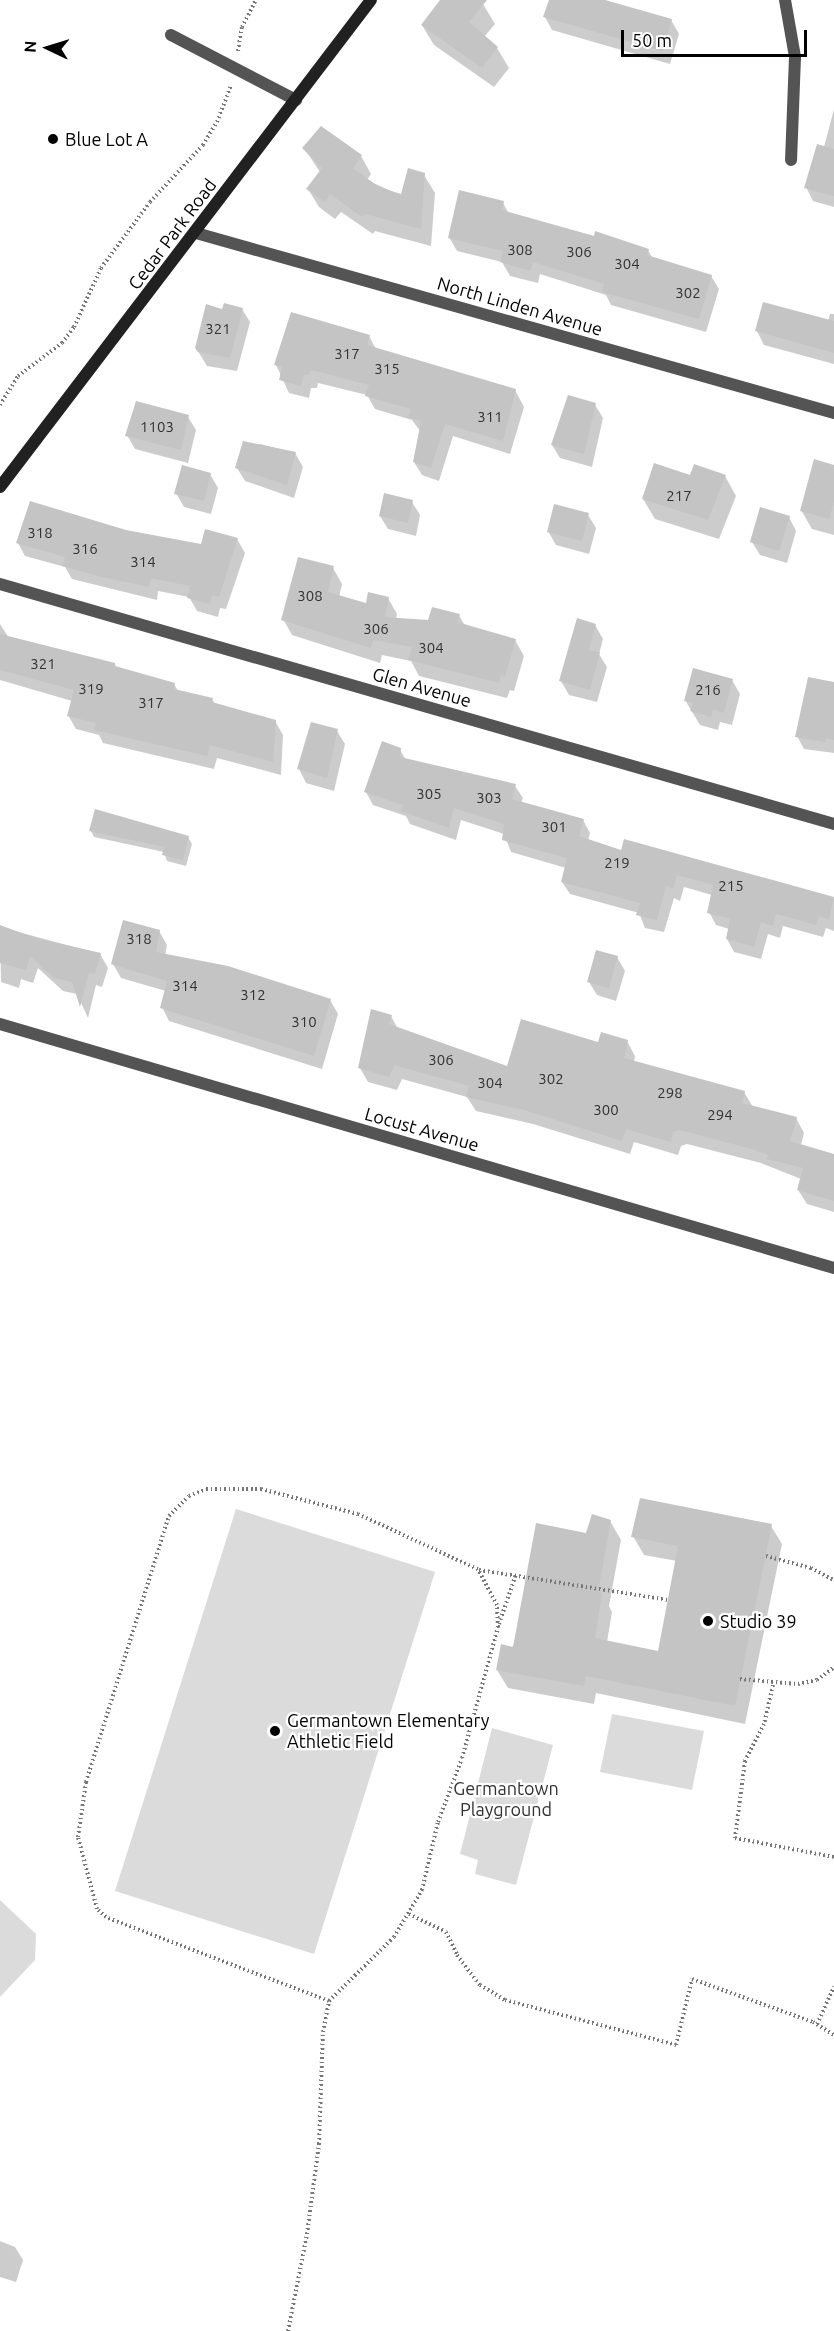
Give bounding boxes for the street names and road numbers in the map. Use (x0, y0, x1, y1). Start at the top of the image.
street label: Cedar Park Road (123, 174, 221, 294)
street label: North Linden Avenue (435, 272, 605, 340)
street label: Glen Avenue (370, 663, 474, 711)
street label: Locust Avenue (362, 1102, 482, 1156)

